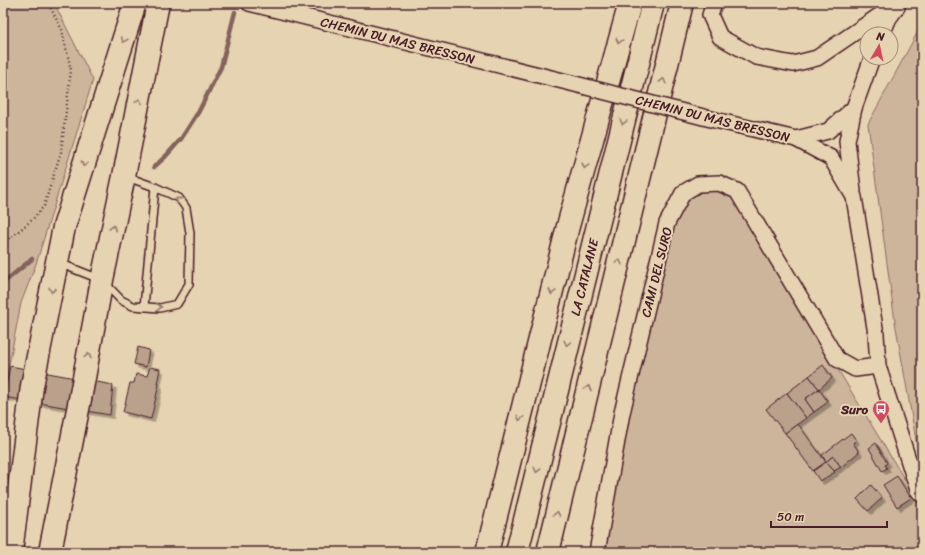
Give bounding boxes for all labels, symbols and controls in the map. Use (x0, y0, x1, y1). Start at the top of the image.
street label: CHEMIN DU MAS BRESSON (318, 10, 478, 71)
north arrow (859, 26, 899, 66)
text: N (874, 26, 886, 47)
one-way arrow (120, 37, 129, 44)
one-way arrow (615, 37, 624, 44)
one-way arrow (659, 78, 667, 84)
street label: CHEMIN DU MAS BRESSON (633, 88, 793, 149)
one-way arrow (134, 98, 142, 104)
one-way arrow (619, 119, 628, 126)
one-way arrow (80, 160, 89, 167)
one-way arrow (581, 162, 590, 169)
one-way arrow (175, 197, 183, 204)
street label: CAMI DEL SURO (634, 224, 679, 320)
one-way arrow (108, 225, 116, 231)
street label: LA CATALANE (564, 235, 605, 318)
one-way arrow (614, 258, 623, 265)
one-way arrow (48, 286, 56, 293)
one-way arrow (548, 288, 557, 295)
one-way arrow (155, 303, 162, 312)
one-way arrow (564, 340, 572, 347)
one-way arrow (83, 353, 92, 359)
one-way arrow (584, 385, 592, 391)
place label: Suro (840, 398, 868, 421)
bus stop icon: Suro (871, 399, 891, 424)
one-way arrow (517, 415, 525, 421)
one-way arrow (533, 467, 541, 473)
scale bar (771, 503, 887, 529)
text: 50 m (777, 506, 804, 528)
one-way arrow (553, 511, 561, 517)

